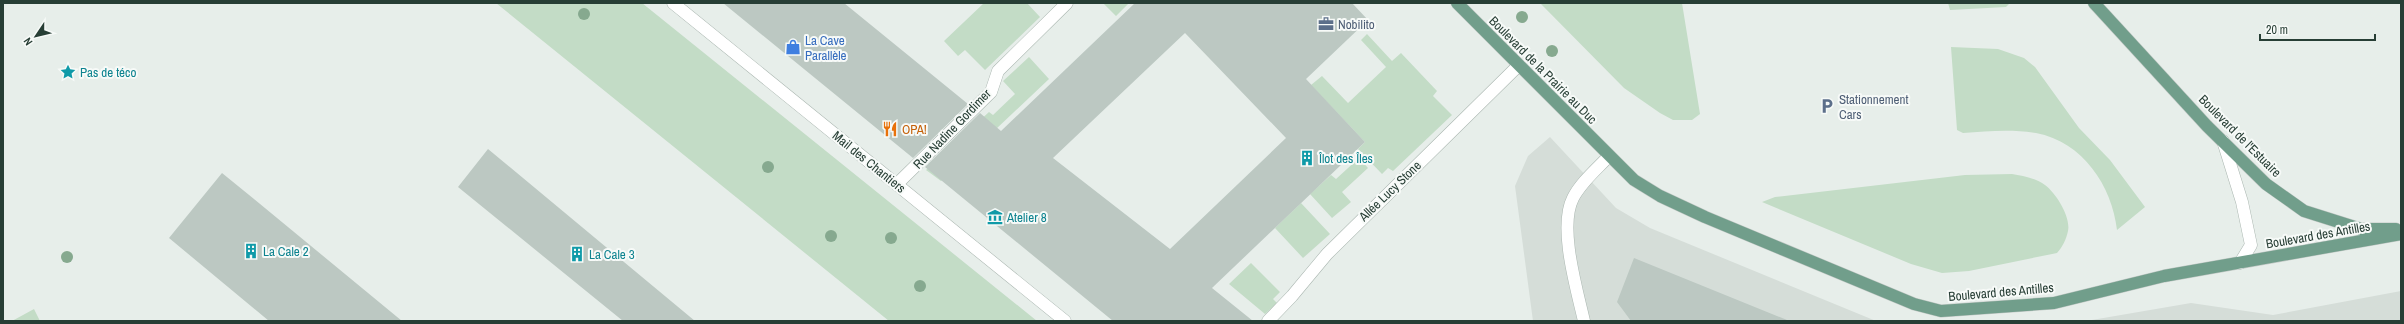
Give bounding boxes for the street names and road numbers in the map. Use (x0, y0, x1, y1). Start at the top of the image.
street label: Boulevard de la Prairie au Duc (1485, 12, 1601, 128)
street label: Rue Nadine Gordimer (909, 85, 995, 173)
street label: Boulevard de l'Estuaire (2195, 91, 2285, 181)
street label: Mail des Chantiers (829, 127, 909, 197)
street label: Allée Lucy Stone (1355, 157, 1425, 226)
street label: Boulevard des Antilles (2265, 217, 2371, 253)
street label: Boulevard des Antilles (1948, 279, 2054, 305)

